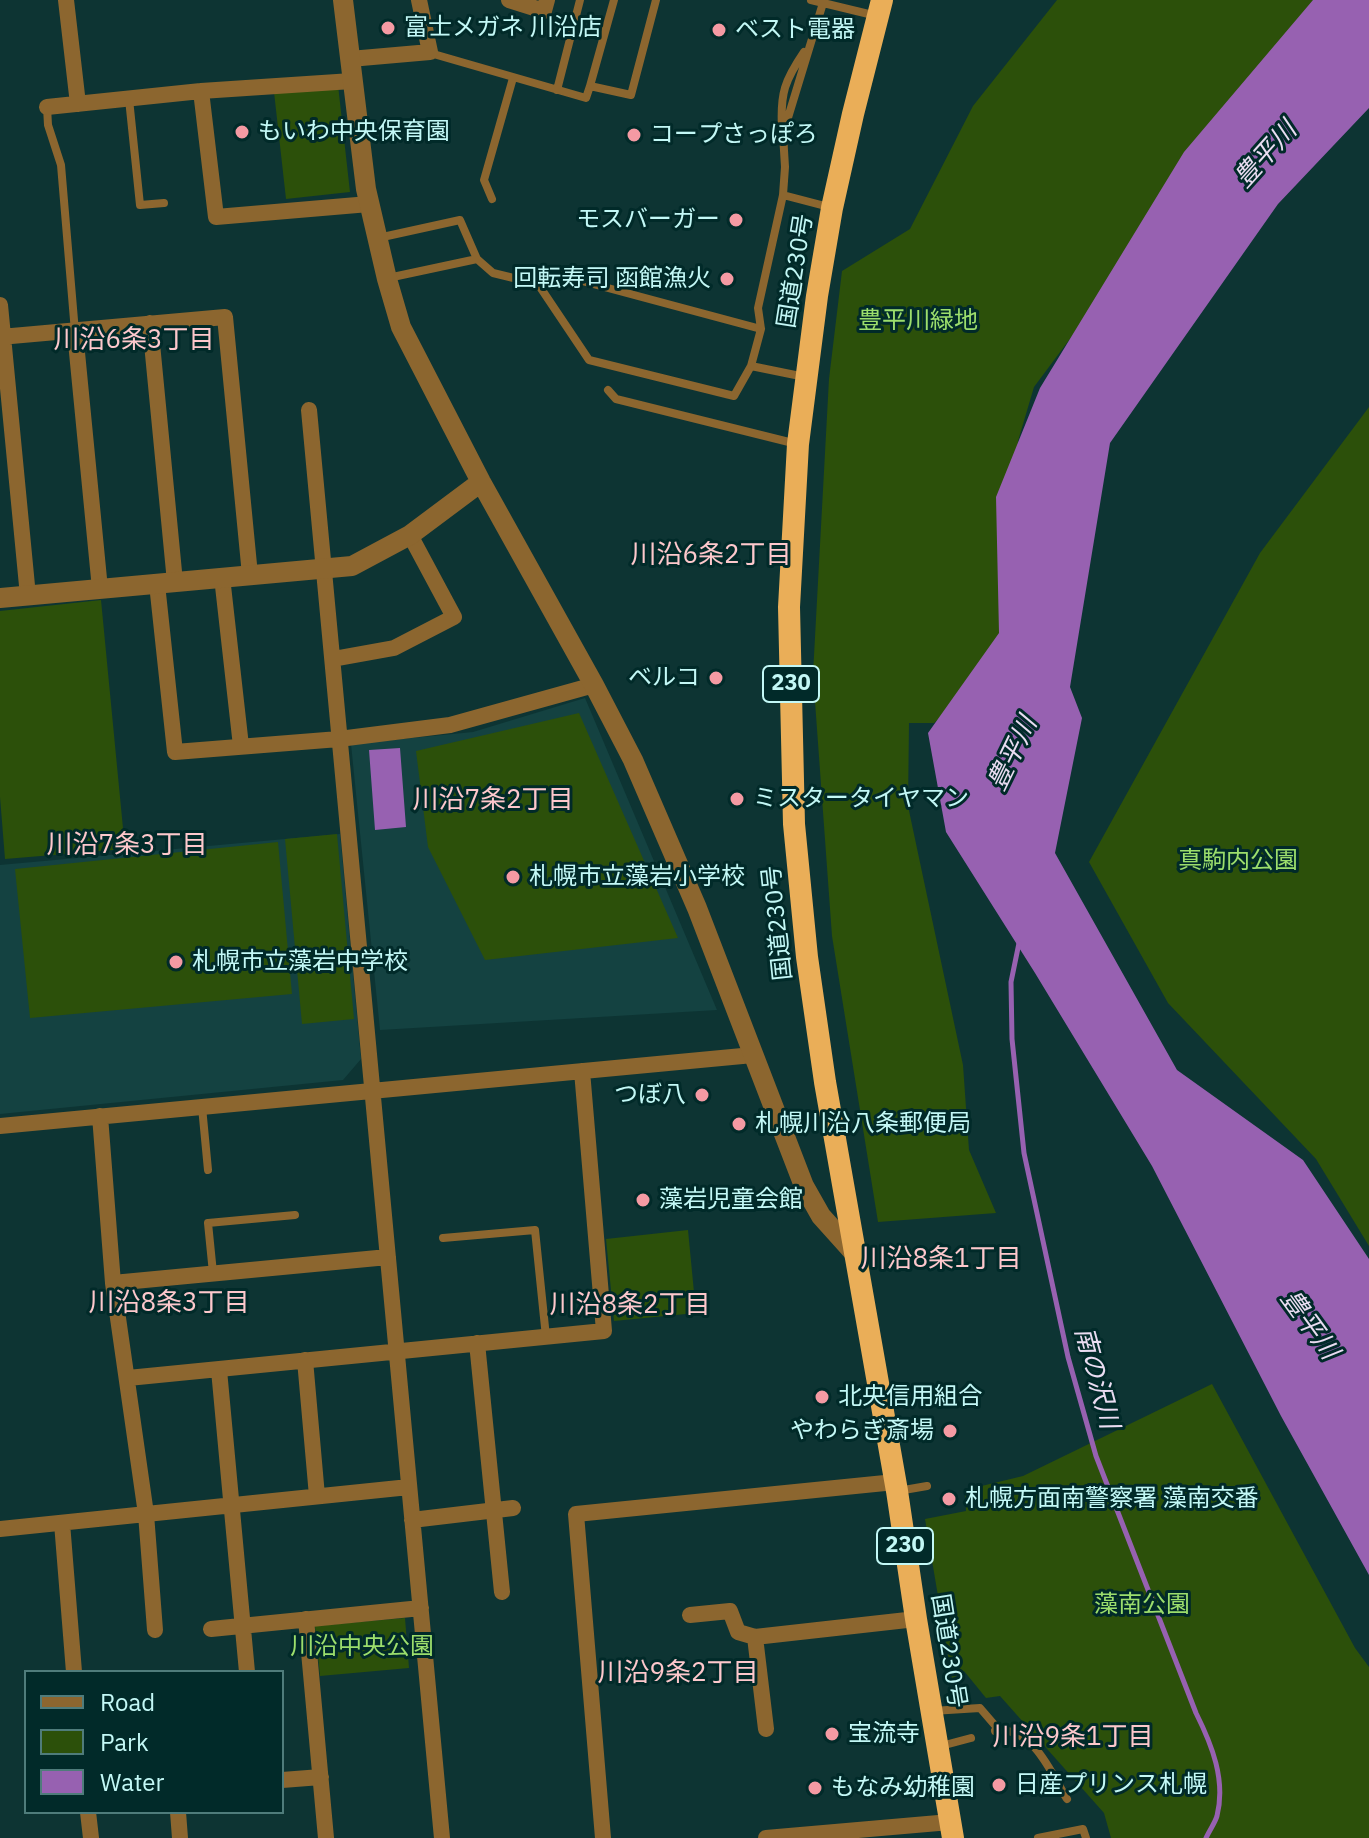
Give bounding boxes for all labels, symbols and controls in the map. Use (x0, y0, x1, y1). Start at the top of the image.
place label: 富士メガネ 川沿店 (404, 14, 602, 42)
place label: ベスト電器 (735, 16, 855, 44)
marker: 富士メガネ 川沿店 (379, 19, 397, 37)
marker: ベスト電器 (710, 21, 728, 39)
water label: 豊平川 (1228, 116, 1304, 194)
place label: もいわ中央保育園 (258, 118, 450, 146)
place label: コープさっぽろ (650, 121, 818, 149)
marker: もいわ中央保育園 (233, 123, 251, 141)
marker: コープさっぽろ (625, 126, 643, 144)
place label: モスバーガー (576, 206, 720, 234)
marker: モスバーガー (727, 211, 745, 229)
street label: 国道230号 (773, 212, 819, 330)
place label: 回転寿司 函館漁火 (513, 265, 711, 293)
marker: 回転寿司 函館漁火 (718, 270, 736, 288)
park label: 豊平川緑地 (858, 307, 978, 335)
district label: 川沿6条3丁目 (53, 324, 215, 356)
district label: 川沿6条2丁目 (630, 539, 792, 571)
place label: ベルコ (628, 664, 700, 692)
road number: 230 (763, 666, 819, 702)
marker: ベルコ (707, 669, 725, 687)
water label: 豊平川 (982, 712, 1044, 796)
district label: 川沿7条2丁目 (412, 784, 574, 816)
place label: ミスタータイヤマン (753, 785, 969, 813)
marker: ミスタータイヤマン (728, 790, 746, 808)
district label: 川沿7条3丁目 (46, 829, 208, 861)
park label: 真駒内公園 (1178, 847, 1298, 875)
place label: 札幌市立藻岩小学校 (529, 863, 745, 891)
street label: 国道230号 (758, 864, 798, 982)
marker: 札幌市立藻岩小学校 (504, 868, 522, 886)
place label: 札幌市立藻岩中学校 (192, 948, 408, 976)
marker: 札幌市立藻岩中学校 (167, 953, 185, 971)
place label: つぼ八 (614, 1081, 686, 1109)
marker: つぼ八 (693, 1086, 711, 1104)
place label: 札幌川沿八条郵便局 (755, 1110, 971, 1138)
marker: 札幌川沿八条郵便局 (730, 1115, 748, 1133)
place label: 藻岩児童会館 (659, 1186, 803, 1214)
marker: 藻岩児童会館 (634, 1191, 652, 1209)
district label: 川沿8条1丁目 (860, 1243, 1022, 1275)
water label: 豊平川 (1273, 1284, 1345, 1366)
district label: 川沿8条3丁目 (88, 1287, 250, 1319)
district label: 川沿8条2丁目 (549, 1289, 711, 1321)
water label: 南の沢川 (1067, 1324, 1125, 1432)
place label: 北央信用組合 (838, 1383, 982, 1411)
marker: 北央信用組合 (813, 1388, 831, 1406)
place label: やわらぎ斎場 (790, 1417, 934, 1445)
marker: やわらぎ斎場 (941, 1422, 959, 1440)
place label: 札幌方面南警察署 藻南交番 (965, 1485, 1259, 1513)
marker: 札幌方面南警察署 藻南交番 (940, 1490, 958, 1508)
road number: 230 (877, 1528, 933, 1564)
park label: 藻南公園 (1094, 1591, 1190, 1619)
street label: 国道230号 (925, 1592, 971, 1710)
park label: 川沿中央公園 (290, 1633, 434, 1661)
district label: 川沿9条2丁目 (597, 1657, 759, 1689)
legend (24, 1670, 284, 1814)
text: Road (100, 1686, 155, 1718)
place label: 宝流寺 (848, 1720, 920, 1748)
district label: 川沿9条1丁目 (992, 1721, 1154, 1753)
marker: 宝流寺 (823, 1725, 841, 1743)
text: Park (100, 1726, 149, 1758)
text: Water (100, 1766, 164, 1798)
place label: 日産プリンス札幌 (1015, 1771, 1207, 1799)
place label: もなみ幼稚園 (831, 1774, 975, 1802)
marker: 日産プリンス札幌 (990, 1776, 1008, 1794)
marker: もなみ幼稚園 (806, 1779, 824, 1797)

